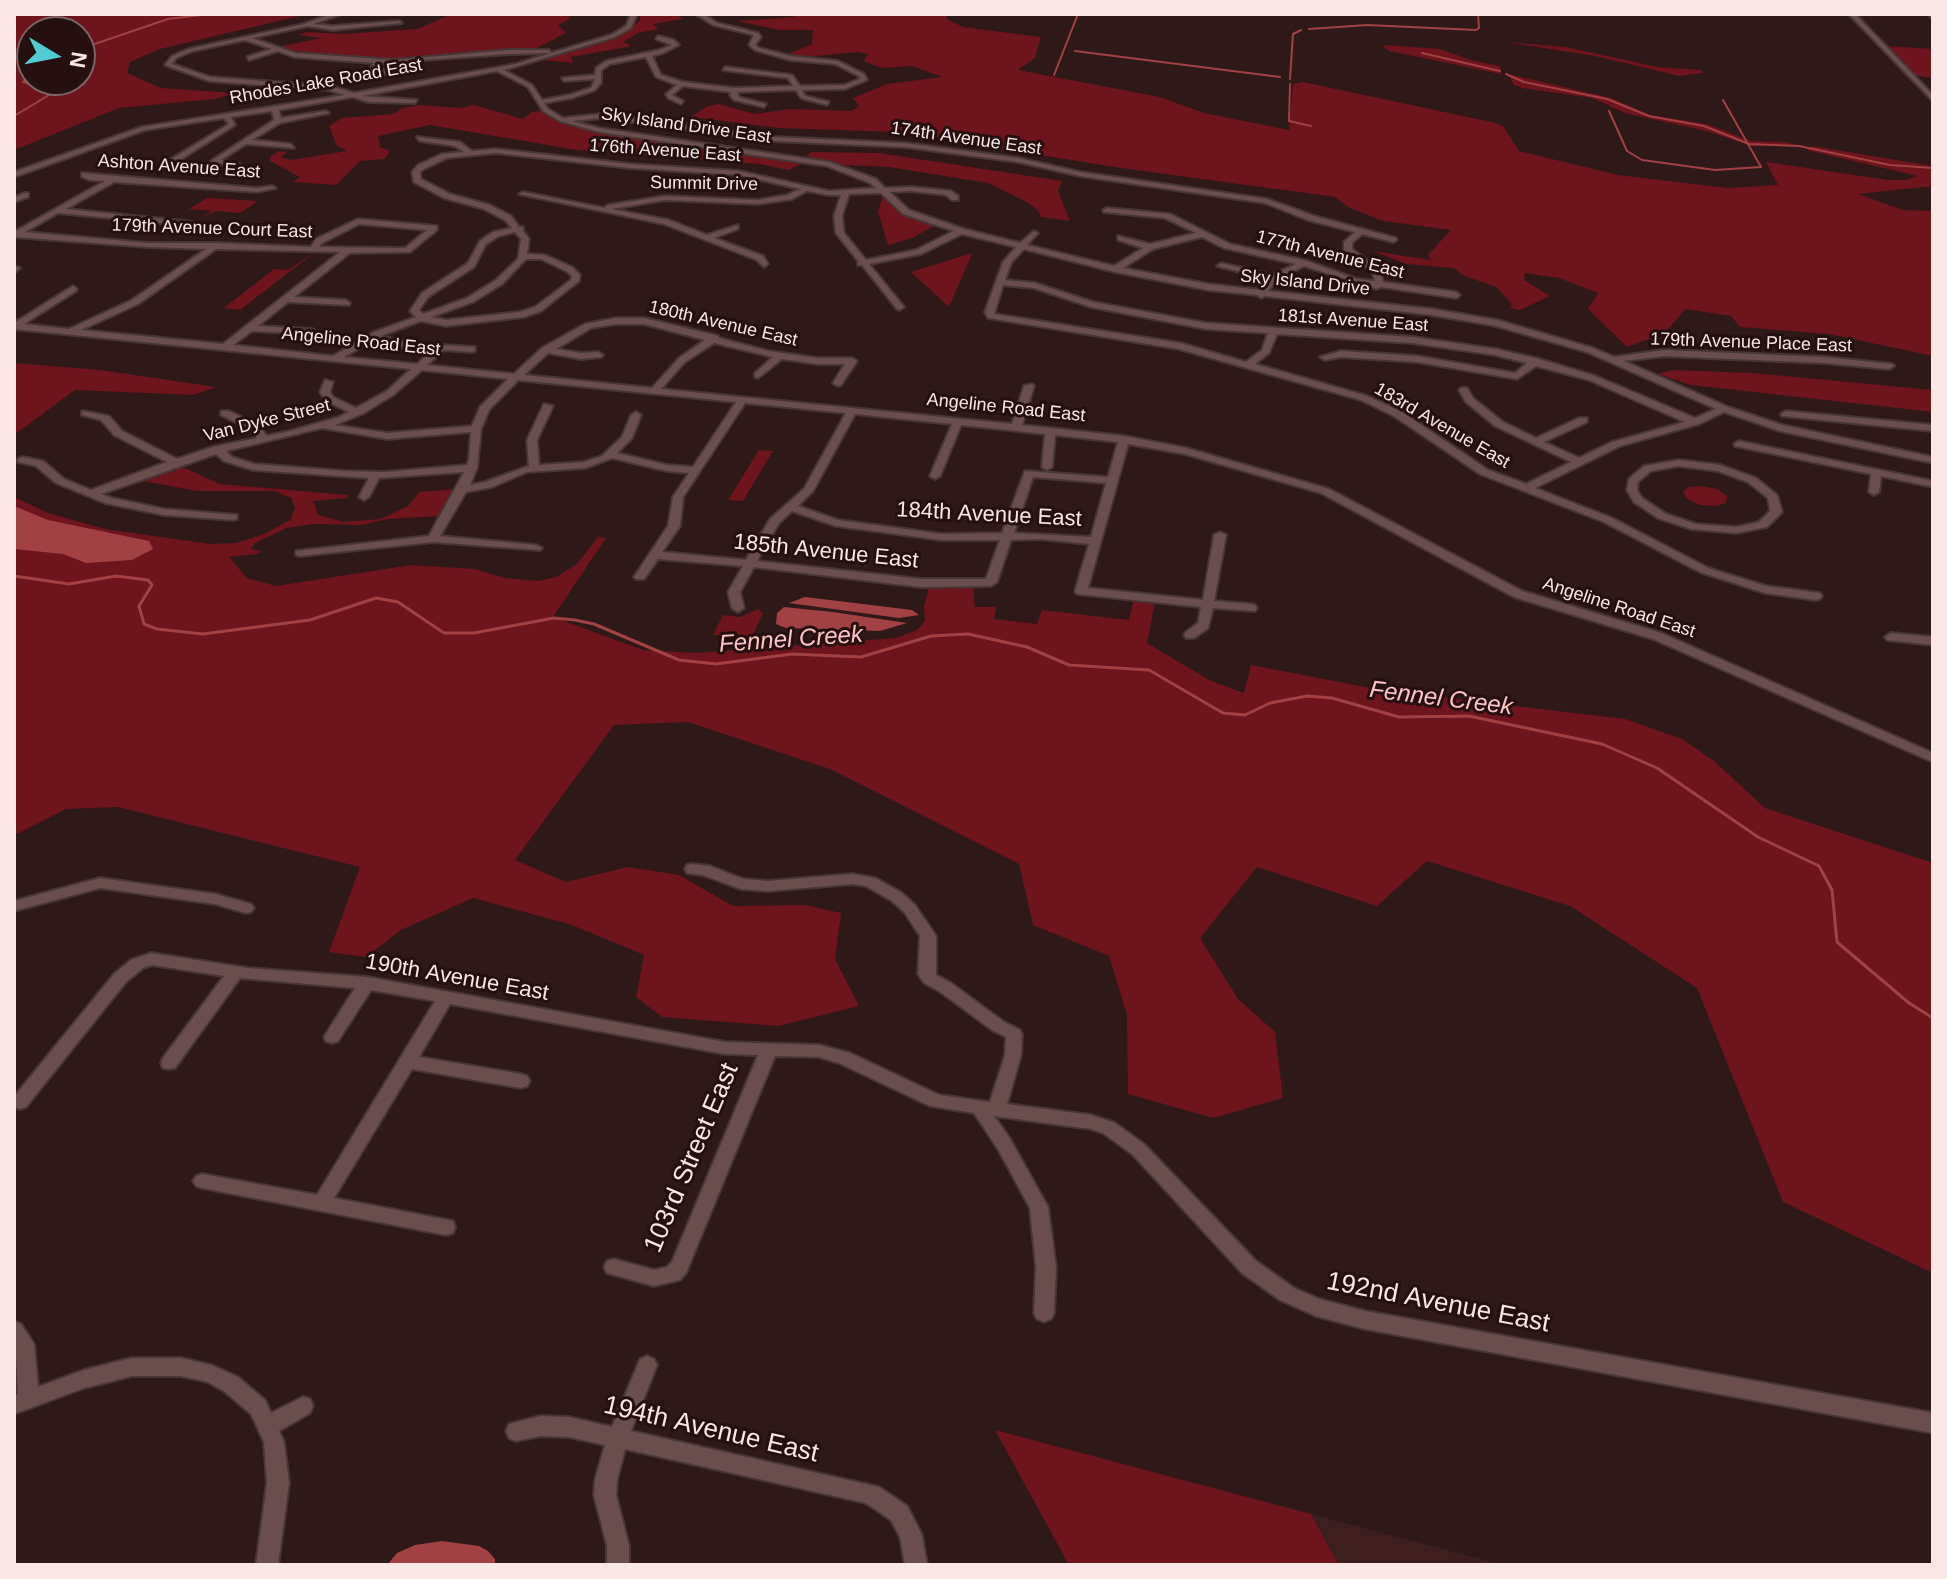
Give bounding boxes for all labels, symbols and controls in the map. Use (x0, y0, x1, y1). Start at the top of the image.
north arrow (16, 16, 96, 96)
text: N (64, 50, 92, 70)
street label: Rhodes Lake Road East (228, 54, 424, 110)
street label: Sky Island Drive East (600, 103, 772, 149)
street label: 174th Avenue East (889, 118, 1043, 160)
street label: 176th Avenue East (589, 135, 741, 167)
street label: Ashton Avenue East (97, 151, 261, 183)
street label: Summit Drive (650, 172, 758, 196)
street label: 179th Avenue Court East (111, 215, 313, 243)
street label: 177th Avenue East (1254, 226, 1406, 284)
street label: Sky Island Drive (1239, 265, 1371, 301)
street label: 180th Avenue East (647, 296, 799, 352)
street label: 181st Avenue East (1277, 305, 1429, 337)
street label: Angeline Road East (281, 323, 441, 361)
street label: 179th Avenue Place East (1650, 329, 1852, 357)
street label: 183rd Avenue East (1370, 378, 1514, 474)
street label: Angeline Road East (926, 389, 1086, 427)
street label: Van Dyke Street (201, 395, 333, 447)
street label: 184th Avenue East (896, 497, 1082, 533)
street label: 185th Avenue East (732, 529, 920, 575)
street label: Angeline Road East (1540, 573, 1698, 643)
water label: Fennel Creek (718, 621, 864, 659)
water label: Fennel Creek (1368, 676, 1514, 722)
street label: 190th Avenue East (363, 949, 551, 1007)
street label: 103rd Street East (638, 1059, 746, 1257)
street label: 192nd Avenue East (1324, 1266, 1552, 1340)
street label: 194th Avenue East (601, 1390, 821, 1470)

